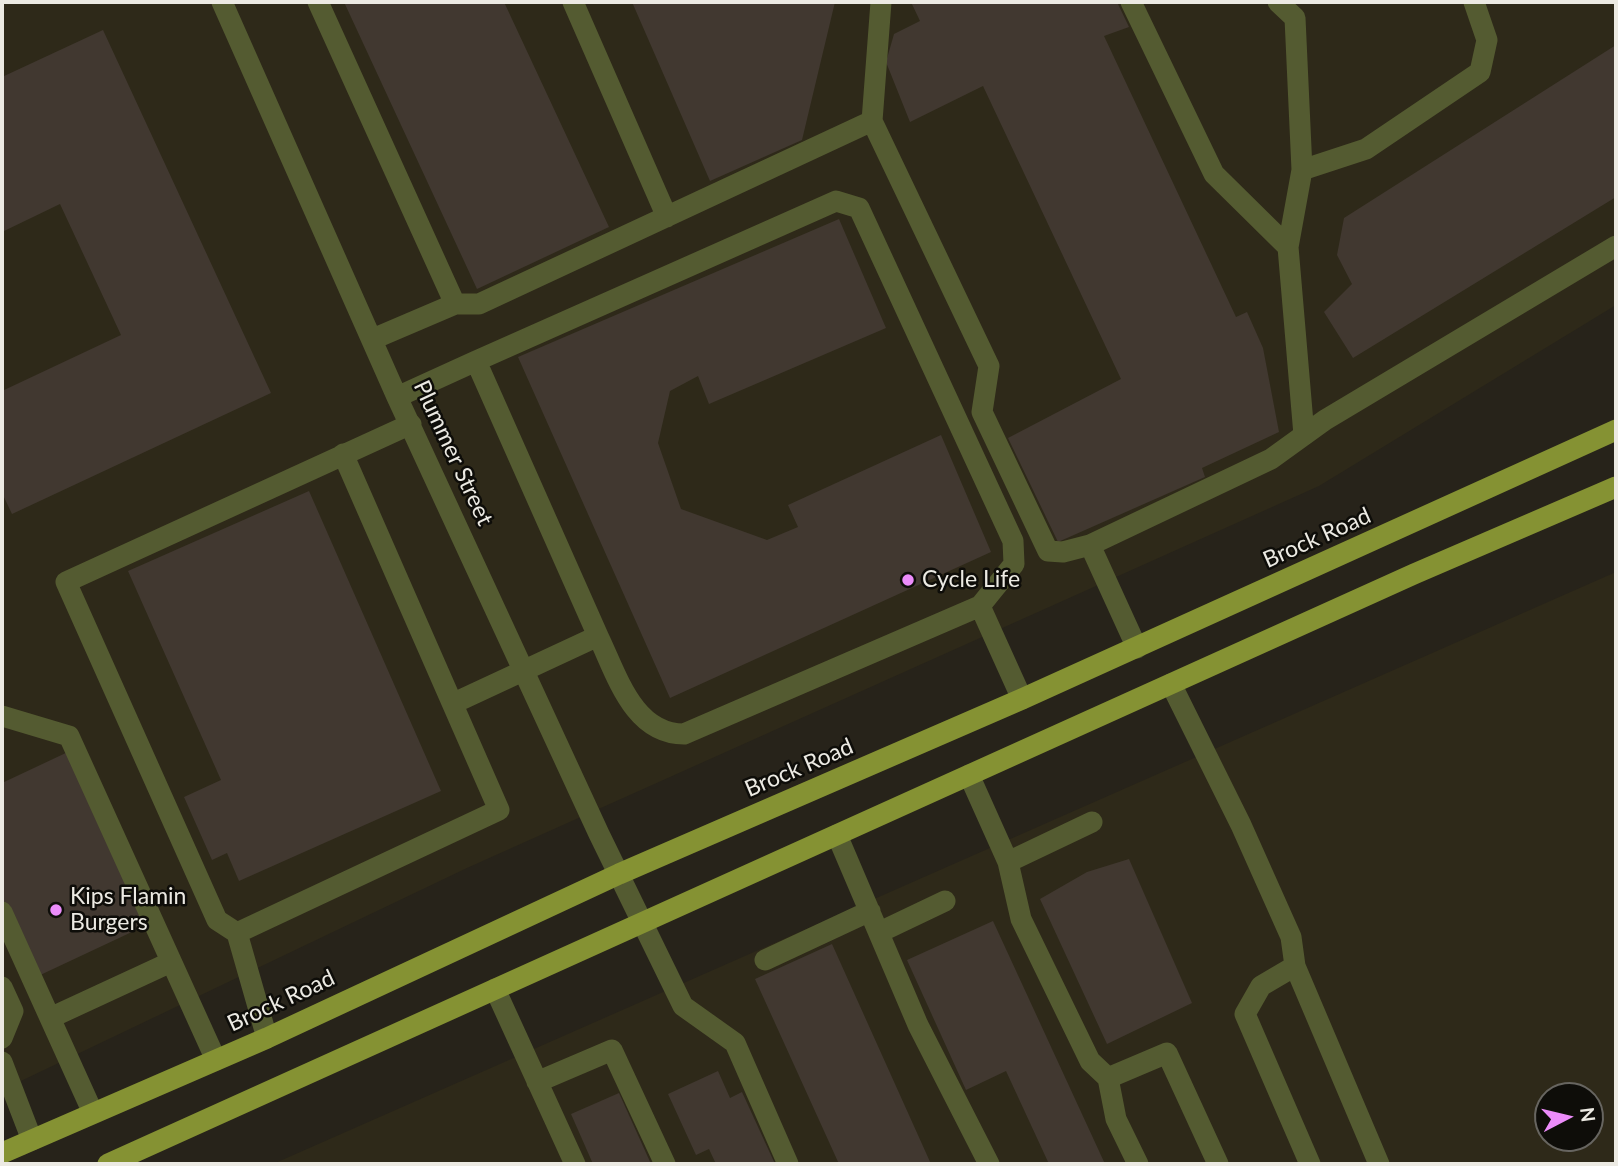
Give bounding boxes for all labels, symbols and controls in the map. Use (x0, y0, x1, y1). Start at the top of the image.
street label: Plummer Street (407, 376, 499, 530)
street label: Brock Road (1259, 502, 1375, 574)
place label: Cycle Life (922, 566, 1020, 594)
marker: Cycle Life (900, 572, 916, 588)
street label: Brock Road (741, 733, 857, 803)
place label: Kips Flamin Burgers (70, 883, 186, 937)
marker: Kips Flamin Burgers (48, 902, 64, 918)
street label: Brock Road (223, 964, 339, 1038)
north arrow (1534, 1082, 1604, 1152)
text: N (1576, 1106, 1601, 1123)

